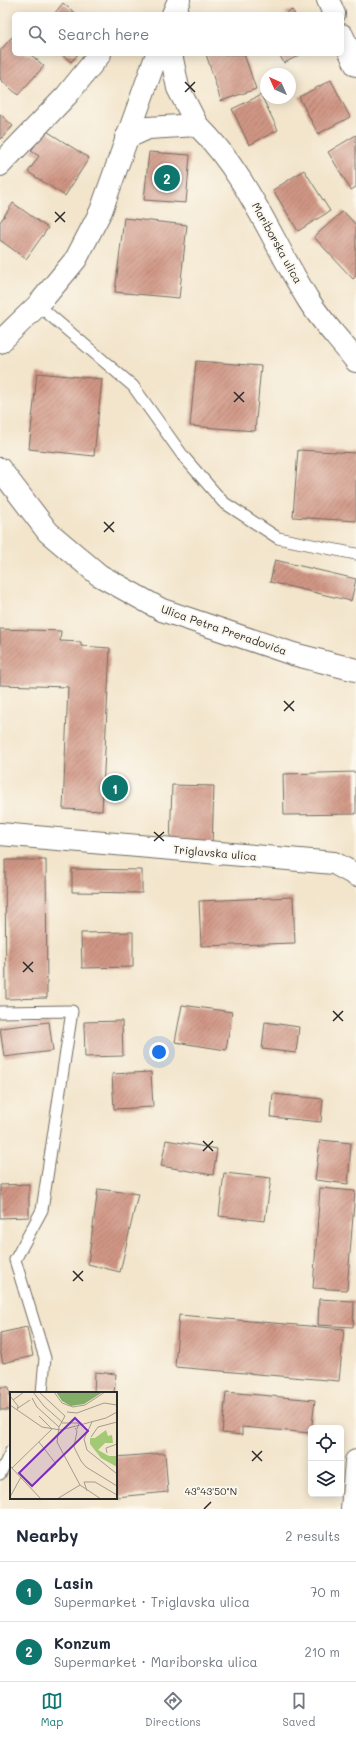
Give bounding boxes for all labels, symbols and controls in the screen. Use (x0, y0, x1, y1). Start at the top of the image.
search box (12, 12, 344, 56)
icon: search (26, 23, 48, 45)
text: Search here (58, 24, 149, 44)
north arrow (260, 68, 296, 104)
pin: 2 (154, 163, 180, 193)
street label: Mariborska ulica (249, 200, 306, 286)
street label: Ulica Petra Preradovića (159, 601, 289, 658)
pin: 1 (102, 773, 128, 803)
street label: Triglavska ulica (173, 841, 258, 864)
your location (149, 1042, 169, 1062)
inset map (10, 1392, 117, 1499)
map controls (308, 1425, 344, 1497)
button: locate (308, 1425, 344, 1461)
button: layers (308, 1461, 344, 1497)
text: 43°43'50"N (185, 1484, 237, 1498)
text: Nearby (16, 1524, 78, 1546)
text: 2 results (285, 1527, 340, 1544)
text: Lasin (54, 1573, 93, 1593)
text: 1 (26, 1583, 32, 1600)
text: 70 m (310, 1583, 340, 1600)
text: Supermarket · Triglavska ulica (54, 1593, 250, 1610)
text: Konzum (54, 1633, 111, 1653)
text: 2 (25, 1643, 33, 1660)
text: 210 m (304, 1643, 340, 1660)
text: Supermarket · Mariborska ulica (54, 1653, 258, 1670)
tab: Map (41, 1690, 63, 1729)
tab: Directions (145, 1690, 201, 1729)
tab: Saved (282, 1690, 315, 1729)

